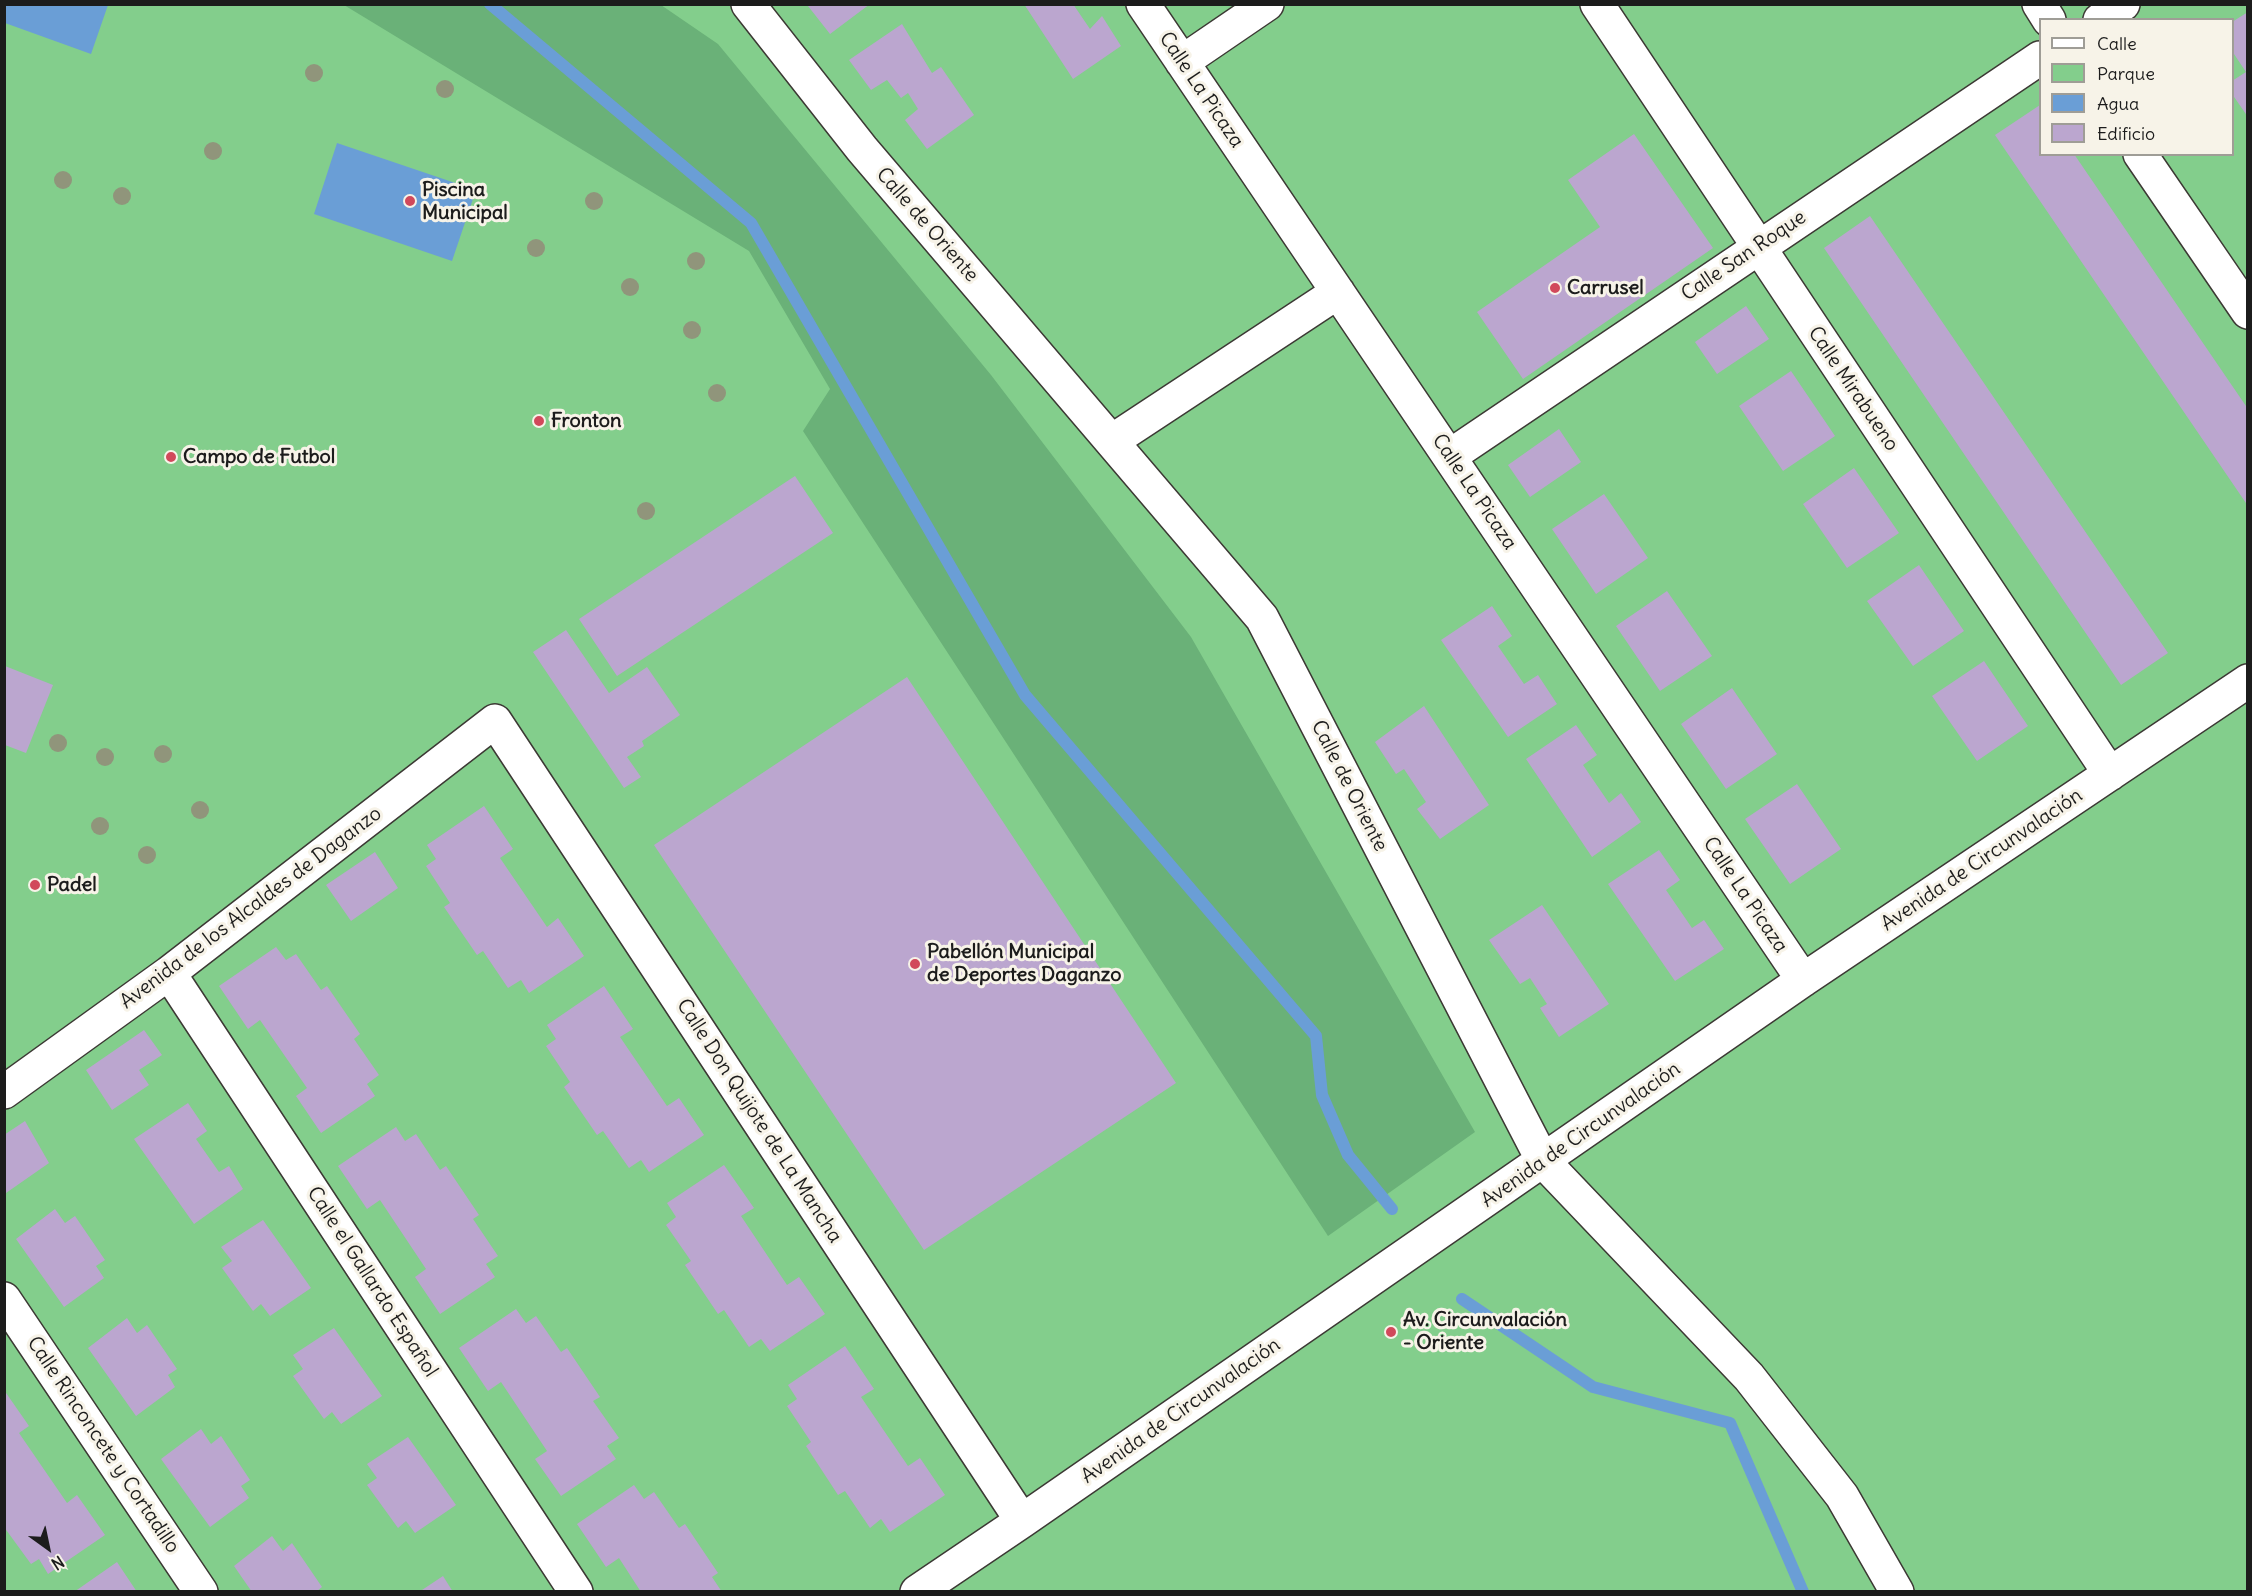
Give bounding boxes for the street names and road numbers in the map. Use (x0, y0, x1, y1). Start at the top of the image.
street label: Calle La Picaza (1153, 27, 1249, 153)
street label: Calle de Oriente (871, 163, 983, 287)
street label: Calle San Roque (1677, 206, 1811, 306)
street label: Calle Mirabueno (1802, 322, 1904, 456)
street label: Calle La Picaza (1426, 429, 1522, 555)
street label: Calle de Oriente (1306, 717, 1392, 855)
street label: Avenida de Circunvalación (1877, 784, 2087, 936)
street label: Avenida de los Alcaldes de Daganzo (116, 802, 386, 1014)
street label: Calle La Picaza (1697, 832, 1793, 958)
street label: Calle Don Quijote de La Mancha (671, 995, 847, 1247)
street label: Avenida de Circunvalación (1477, 1057, 1685, 1213)
street label: Calle el Gallardo Español (302, 1182, 442, 1382)
street label: Calle Rinconcete y Cortadillo (21, 1332, 185, 1558)
street label: Avenida de Circunvalación (1077, 1333, 1285, 1489)

